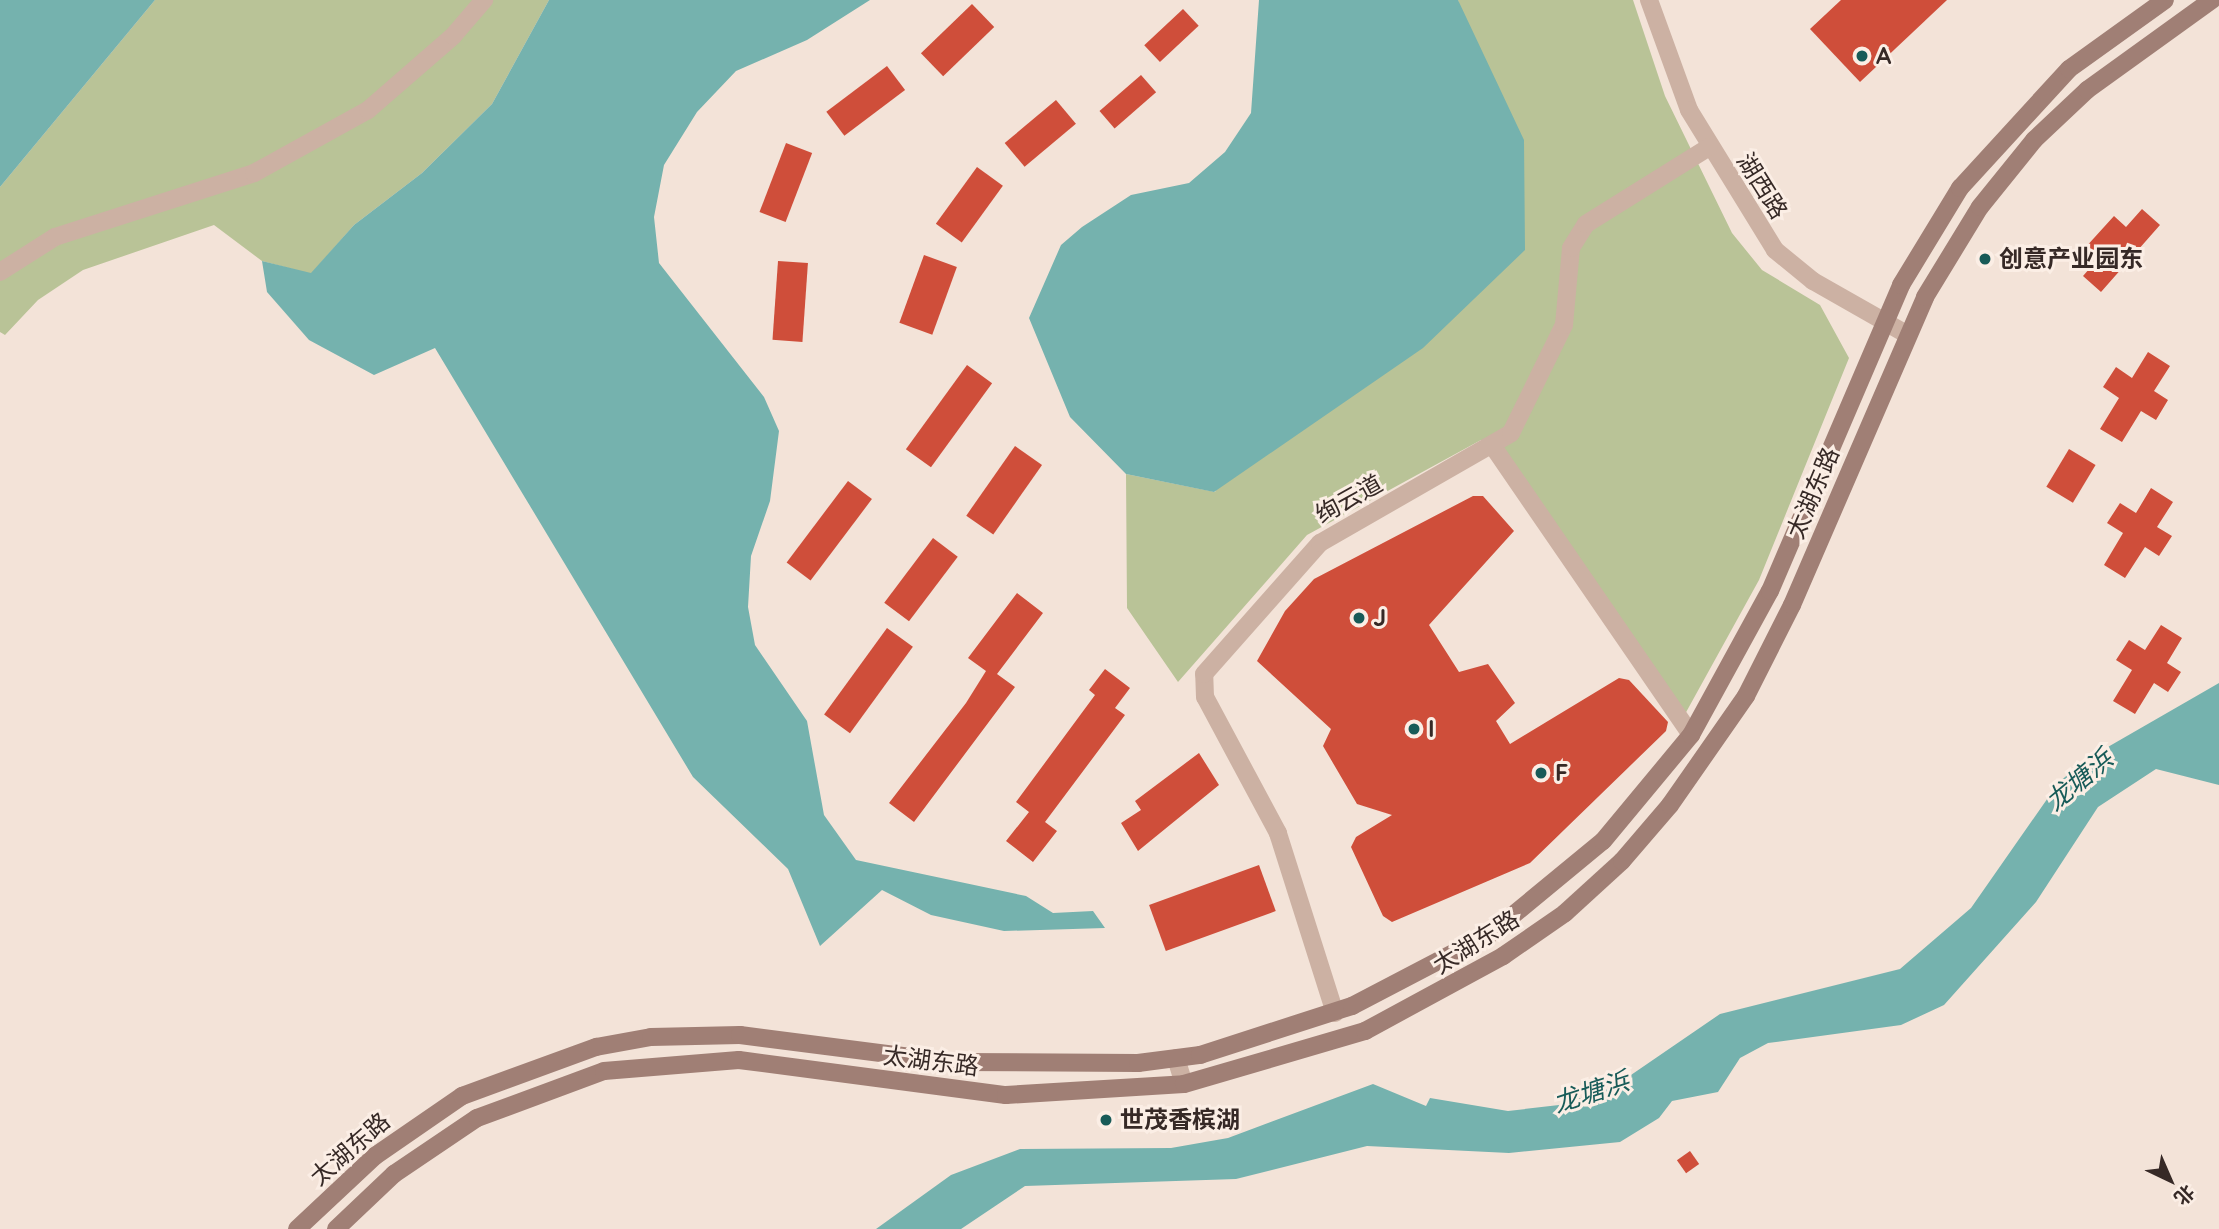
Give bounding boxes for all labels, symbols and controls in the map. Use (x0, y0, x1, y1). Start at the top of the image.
place label: A (1876, 42, 1891, 70)
marker: A (1854, 48, 1870, 64)
street label: 湖西路 (1731, 148, 1793, 224)
place label: 创意产业园东 (1999, 245, 2143, 273)
marker: 创意产业园东 (1977, 251, 1993, 267)
street label: 太湖东路 (1781, 443, 1845, 543)
street label: 绚云道 (1311, 469, 1387, 529)
place label: J (1373, 604, 1386, 632)
marker: J (1351, 610, 1367, 626)
place label: I (1428, 715, 1435, 743)
marker: I (1406, 721, 1422, 737)
water label: 龙塘浜 (2039, 743, 2119, 817)
place label: F (1555, 759, 1568, 787)
marker: F (1533, 765, 1549, 781)
street label: 太湖东路 (1428, 904, 1524, 980)
street label: 太湖东路 (882, 1041, 980, 1081)
water label: 龙塘浜 (1549, 1065, 1633, 1119)
place label: 世茂香槟湖 (1120, 1106, 1240, 1134)
street label: 太湖东路 (304, 1107, 396, 1191)
marker: 世茂香槟湖 (1098, 1112, 1114, 1128)
north arrow (2135, 1145, 2205, 1215)
text: 北 (2169, 1180, 2200, 1210)

